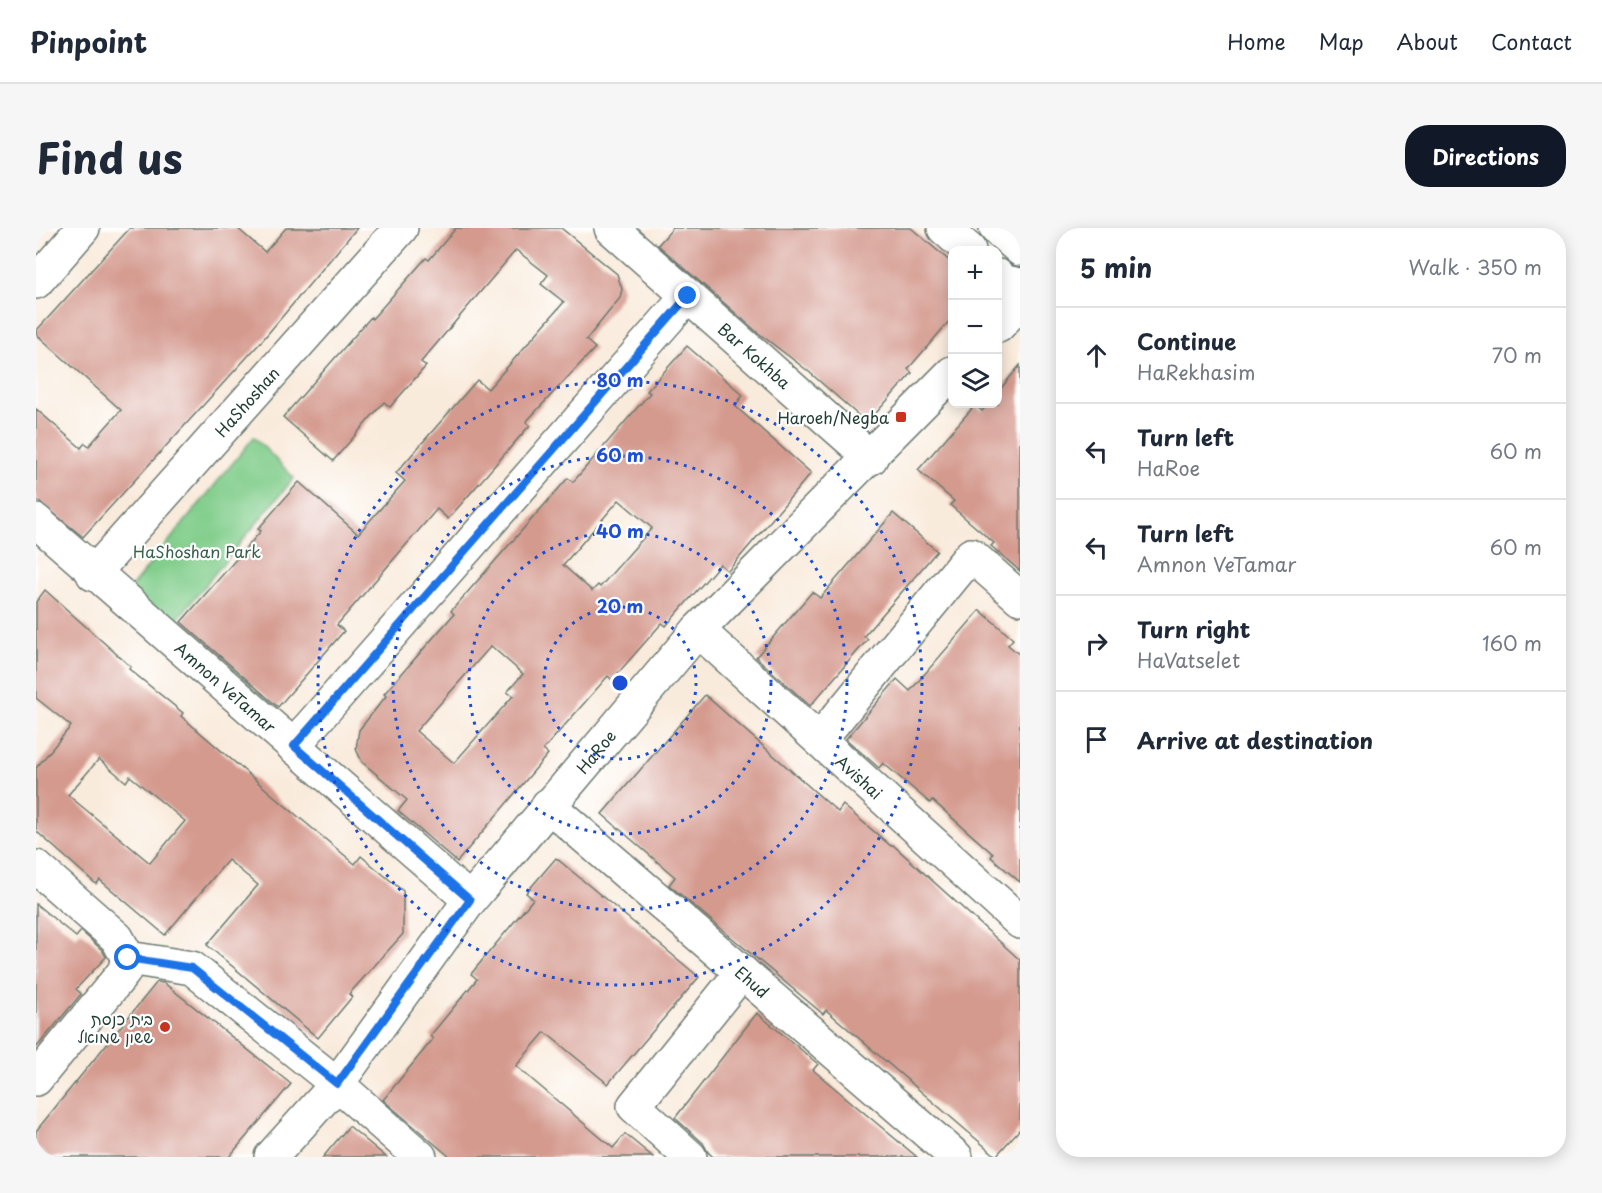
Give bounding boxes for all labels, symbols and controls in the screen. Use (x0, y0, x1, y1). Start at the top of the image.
text: Pinpoint (30, 20, 147, 63)
text: Home (1227, 25, 1286, 57)
text: Map (1319, 25, 1364, 57)
text: About (1397, 25, 1458, 57)
text: Contact (1491, 25, 1572, 57)
text: Find us (36, 125, 183, 188)
button: Directions (1405, 125, 1566, 187)
map controls (948, 246, 1002, 408)
button: + (948, 246, 1002, 300)
text: 5 min (1080, 248, 1152, 287)
text: Walk · 350 m (1409, 252, 1542, 282)
route end (674, 282, 700, 308)
button: − (948, 300, 1002, 354)
street label: Bar Kokhba (713, 316, 796, 394)
text: Continue (1137, 324, 1236, 357)
icon: ahead (1080, 339, 1113, 372)
text: 70 m (1492, 340, 1542, 370)
button: layers (948, 354, 1002, 408)
text: HaRekhasim (1137, 357, 1255, 387)
street label: HaShoshan (209, 361, 284, 442)
text: 80 m (596, 366, 644, 393)
place label: Haroeh/Negba (777, 405, 889, 429)
marker: Haroeh/Negba (894, 410, 908, 424)
text: Turn left (1137, 420, 1234, 453)
icon: left (1080, 435, 1113, 468)
text: 60 m (1490, 436, 1542, 466)
text: 60 m (596, 441, 644, 468)
text: HaRoe (1137, 453, 1200, 483)
text: Turn left (1137, 516, 1234, 549)
text: 40 m (596, 517, 644, 544)
icon: left (1080, 531, 1113, 564)
text: 60 m (1490, 532, 1542, 562)
park label: HaShoshan Park (133, 539, 261, 563)
text: Amnon VeTamar (1137, 549, 1296, 579)
text: 20 m (597, 592, 643, 619)
text: Turn right (1137, 612, 1250, 645)
icon: right (1080, 627, 1113, 660)
text: 160 m (1482, 628, 1542, 658)
street label: Amnon VeTamar (170, 636, 282, 738)
text: HaVatselet (1137, 645, 1240, 675)
centre of rings (610, 673, 630, 693)
icon: arrive (1080, 723, 1113, 756)
text: Arrive at destination (1137, 723, 1373, 756)
street label: HaRoe (570, 724, 621, 778)
street label: Avishai (831, 749, 888, 804)
route start (114, 944, 140, 970)
street label: Ehud (730, 960, 775, 1003)
place label: בית כנסת ששון שמואל (77, 1006, 153, 1048)
marker: בית כנסת ששון שמואל (158, 1020, 172, 1034)

